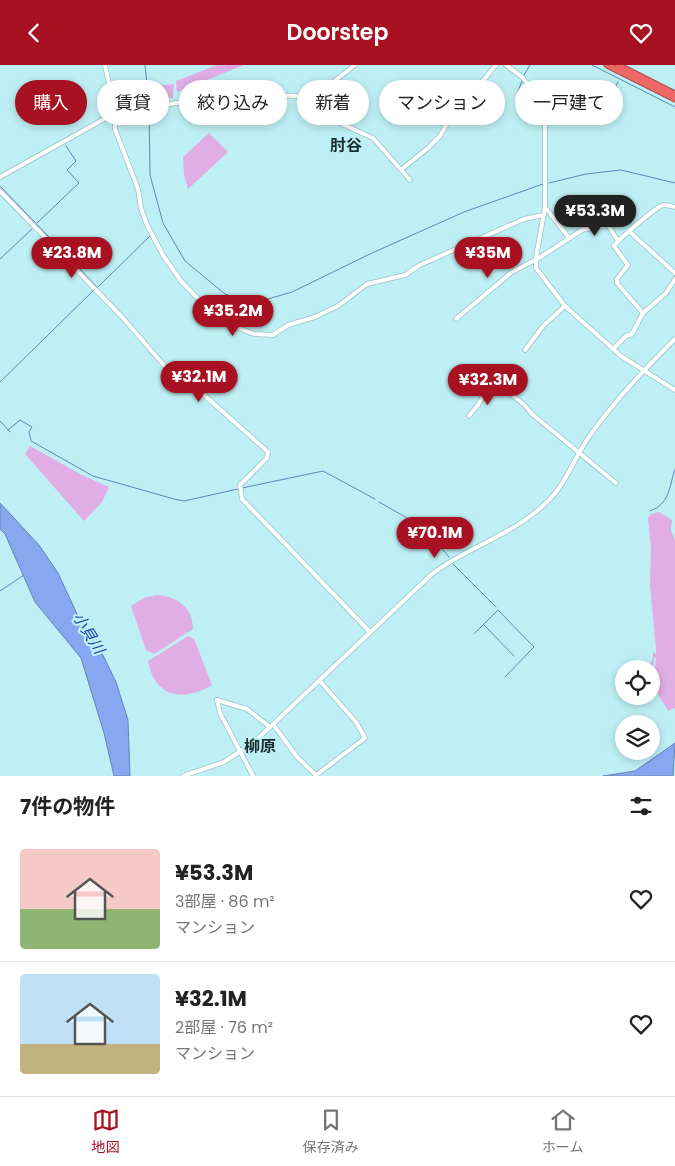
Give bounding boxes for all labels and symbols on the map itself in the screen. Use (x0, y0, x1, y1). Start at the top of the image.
district label: 肘谷 (330, 134, 362, 157)
pin: ¥53.3M (554, 195, 636, 237)
pin: ¥23.8M (31, 237, 113, 279)
pin: ¥35M (458, 237, 518, 279)
pin: ¥35.2M (192, 295, 274, 337)
pin: ¥32.1M (158, 361, 240, 403)
pin: ¥32.3M (447, 363, 529, 406)
pin: ¥70.1M (394, 517, 476, 559)
water label: 小貝川 (68, 608, 111, 659)
district label: 柳原 (244, 735, 276, 758)

